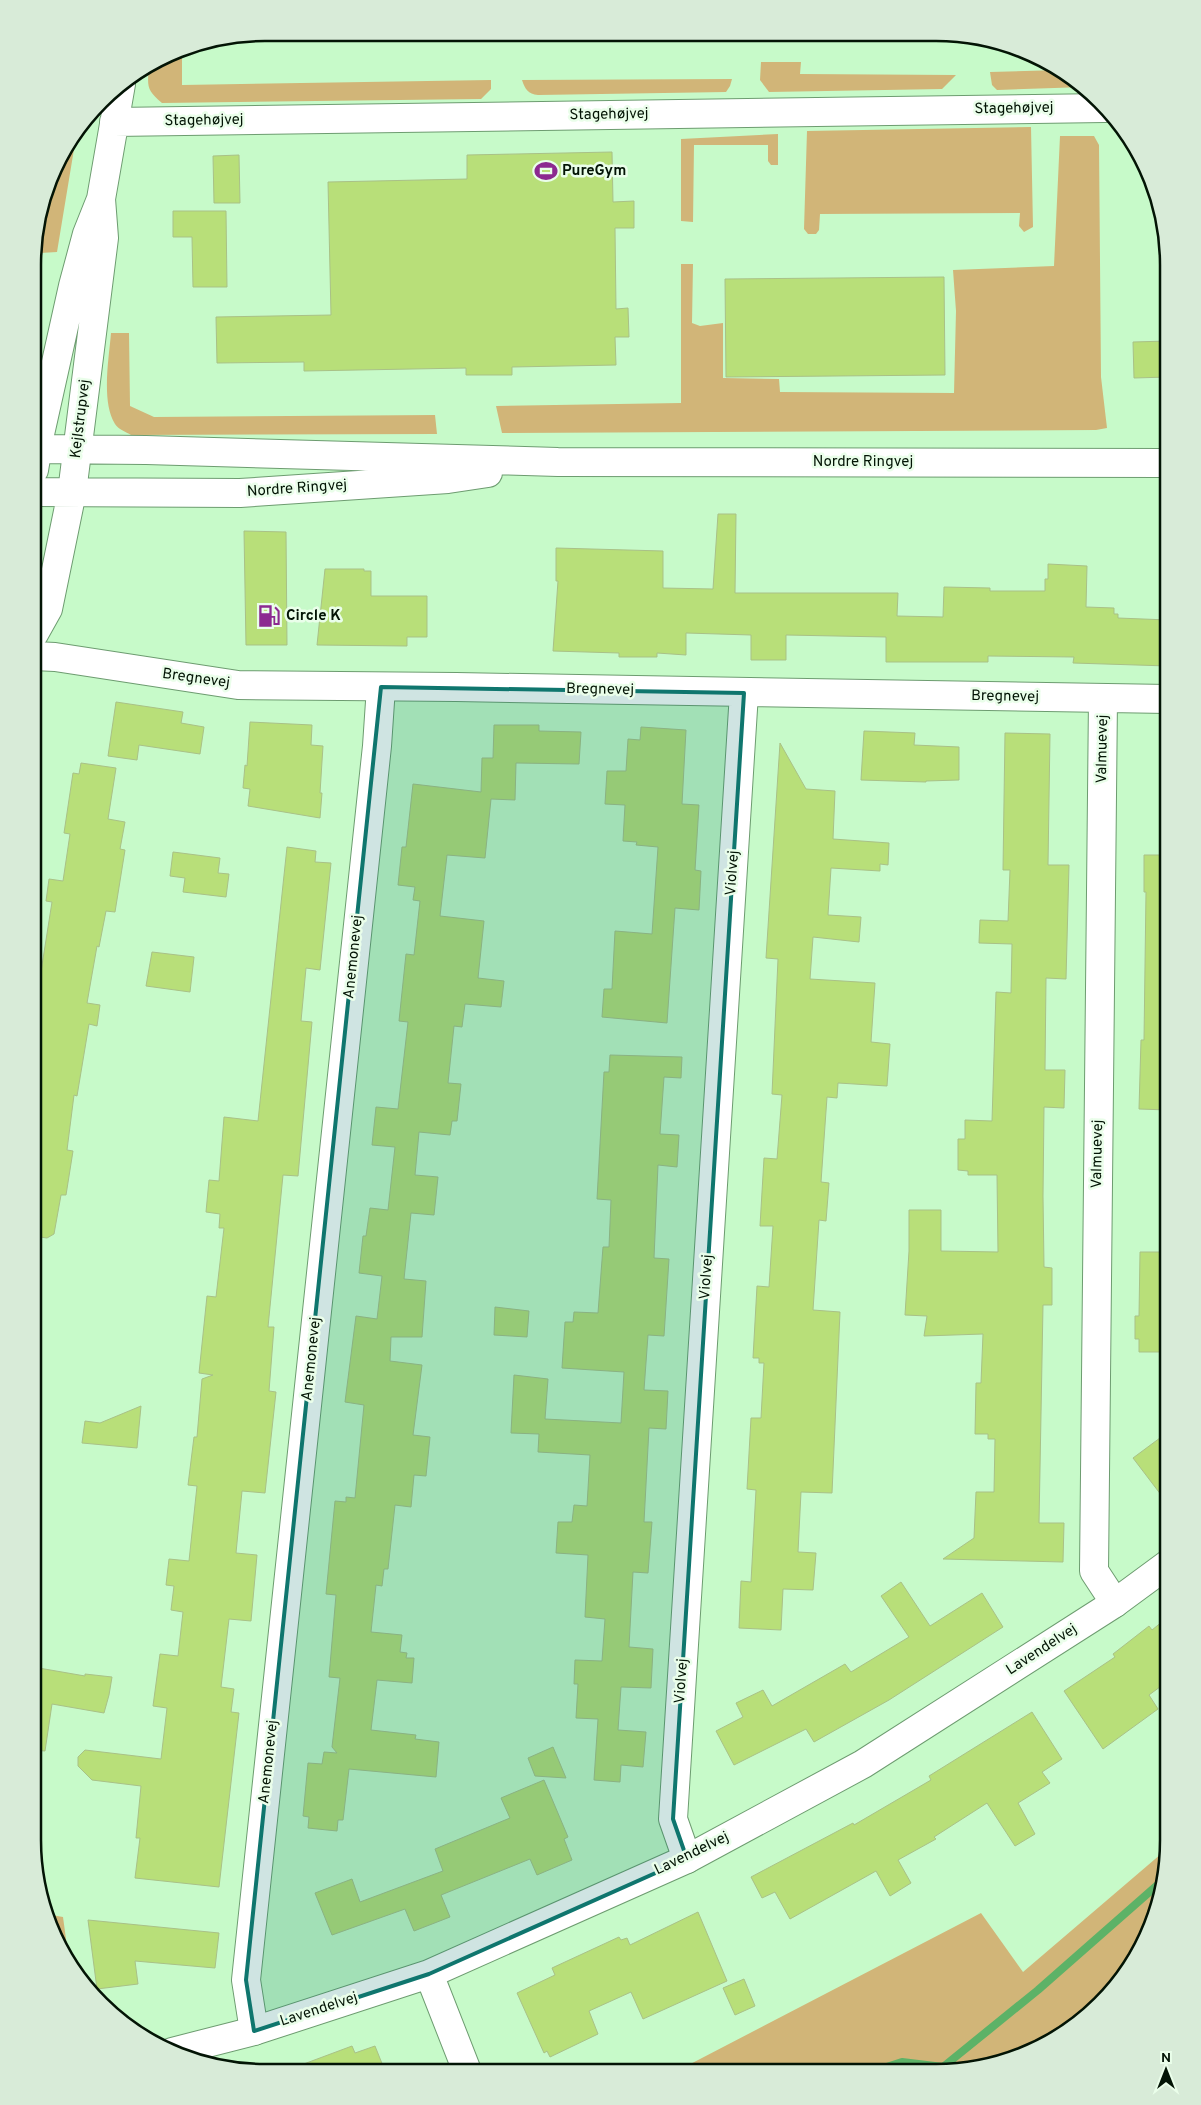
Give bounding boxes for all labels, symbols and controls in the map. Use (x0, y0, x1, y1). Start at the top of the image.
street label: Stagehøjvej (974, 99, 1054, 119)
street label: Stagehøjvej (569, 105, 649, 125)
street label: Stagehøjvej (164, 111, 244, 131)
sports icon: PureGym (533, 158, 559, 184)
place label: PureGym (562, 162, 626, 181)
street label: Kejlstrupvej (67, 378, 95, 460)
street label: Nordre Ringvej (813, 453, 913, 472)
street label: Nordre Ringvej (246, 476, 348, 502)
fuel station icon: Circle K (256, 603, 282, 629)
place label: Circle K (286, 607, 341, 626)
street label: Bregnevej (161, 665, 231, 693)
street label: Bregnevej (566, 680, 634, 700)
street label: Bregnevej (971, 687, 1039, 707)
street label: Valmuevej (1093, 714, 1113, 784)
street label: Violvej (722, 850, 744, 896)
street label: Anemonevej (340, 914, 368, 1000)
street label: Valmuevej (1088, 1119, 1108, 1189)
street label: Violvej (696, 1254, 718, 1300)
street label: Anemonevej (298, 1316, 326, 1402)
street label: Lavendelvej (1003, 1620, 1081, 1680)
street label: Violvej (671, 1658, 693, 1704)
street label: Anemonevej (255, 1719, 283, 1805)
street label: Lavendelvej (652, 1828, 732, 1880)
street label: Lavendelvej (278, 1989, 360, 2031)
north arrow (1141, 2045, 1191, 2095)
text: N (1161, 2050, 1171, 2067)

